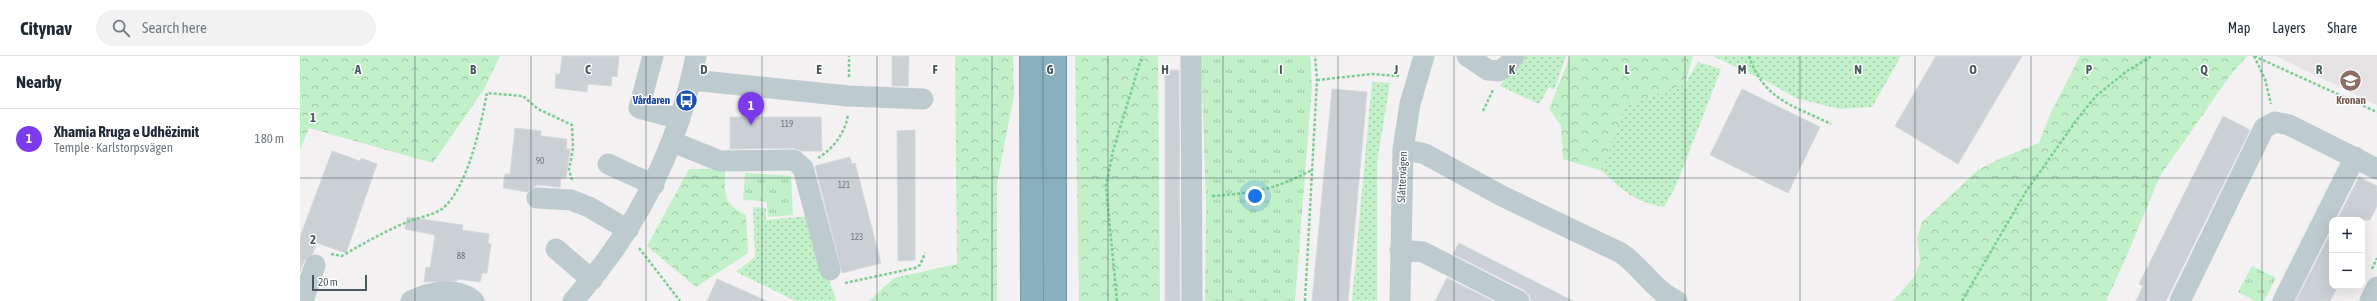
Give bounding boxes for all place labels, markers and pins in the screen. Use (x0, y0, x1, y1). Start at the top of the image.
school or university icon: Kronan (2338, 67, 2364, 93)
bus stop icon: Vårdaren (673, 87, 699, 113)
pin: 1 (738, 92, 764, 125)
place label: Vårdaren (632, 94, 670, 106)
place label: Kronan (2336, 94, 2366, 106)

